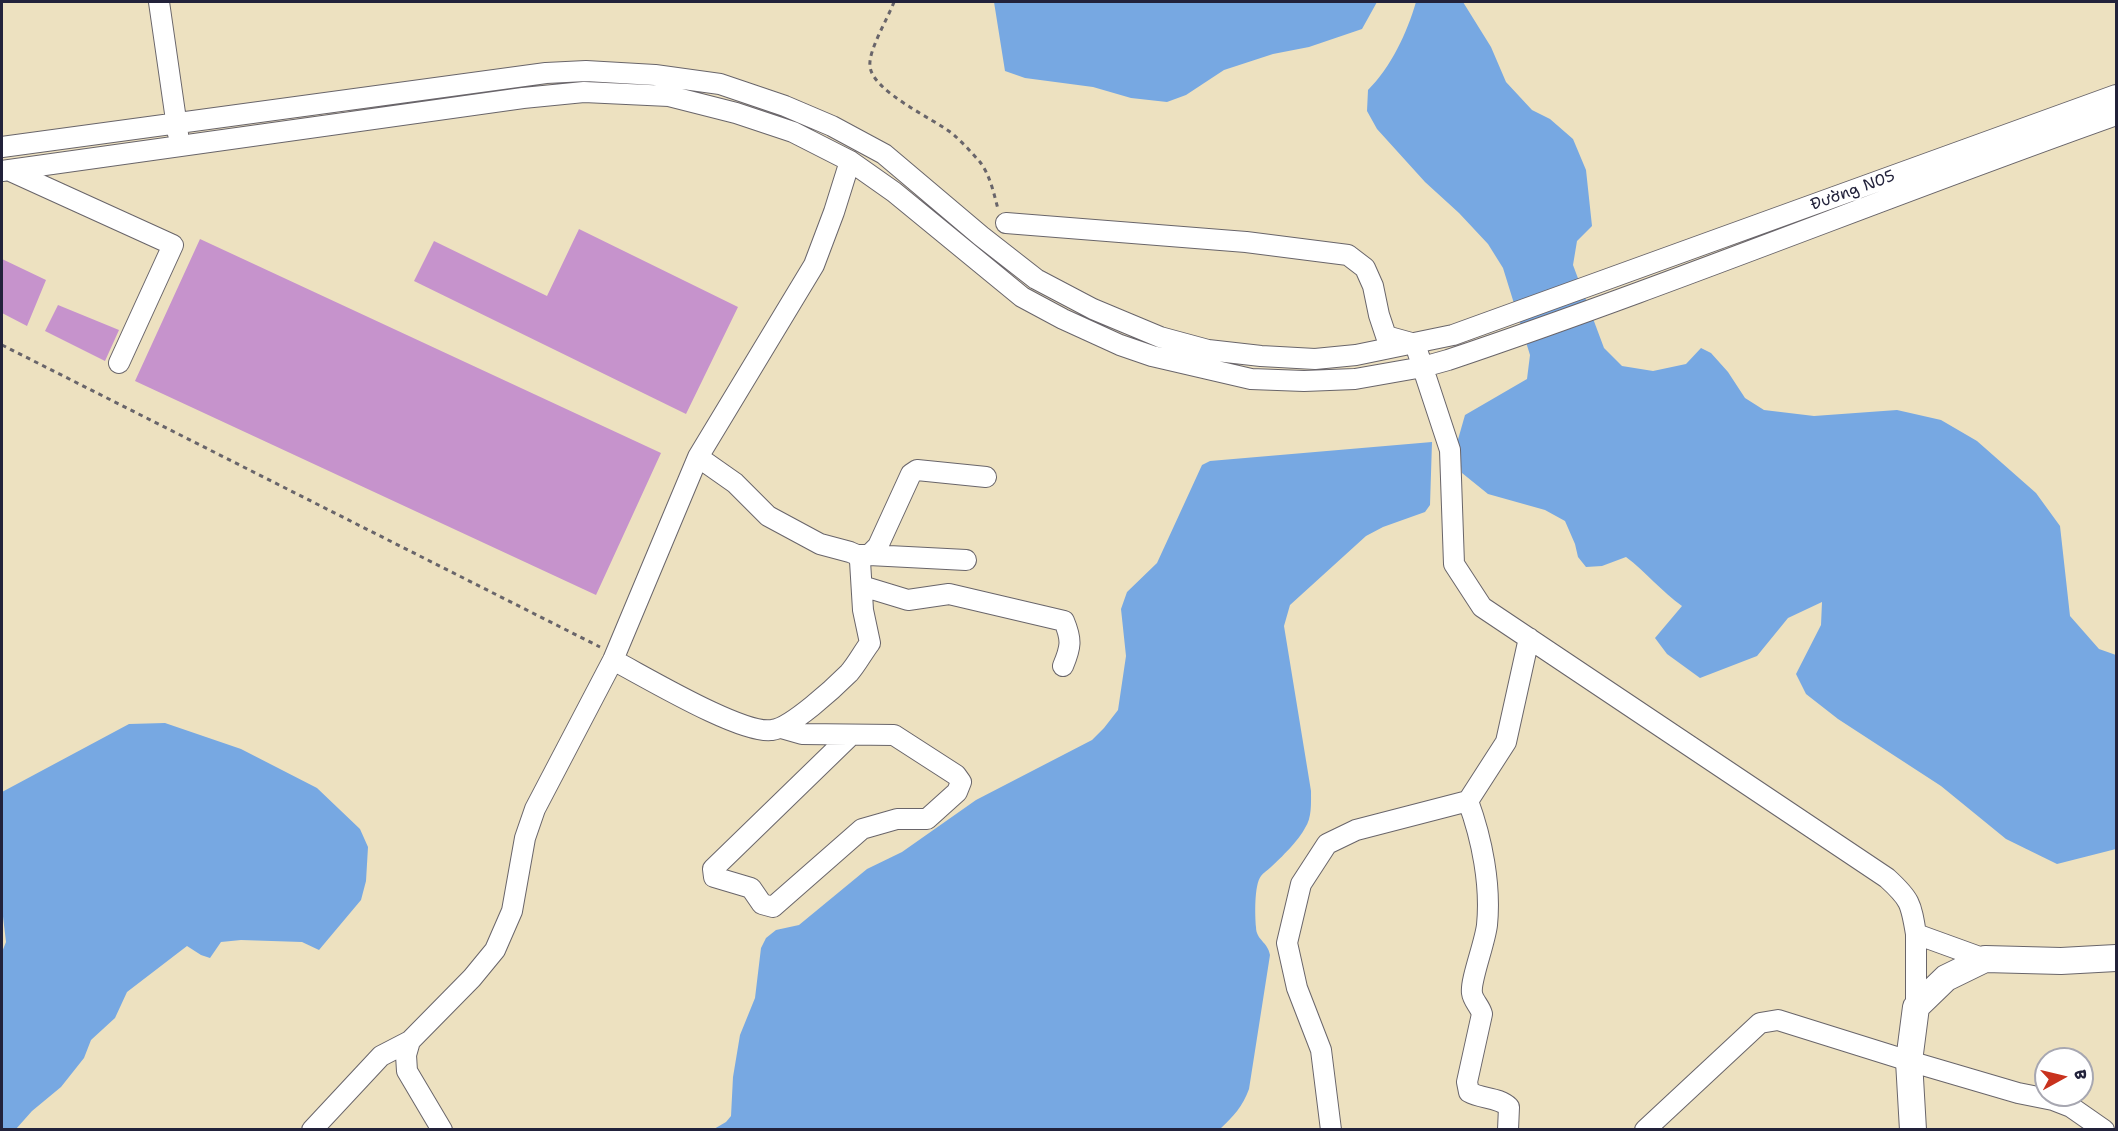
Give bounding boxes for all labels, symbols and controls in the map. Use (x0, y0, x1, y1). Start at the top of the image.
street label: Đường N05 (1808, 167, 1898, 215)
north arrow (2034, 1047, 2094, 1107)
text: B (2069, 1068, 2091, 1081)

